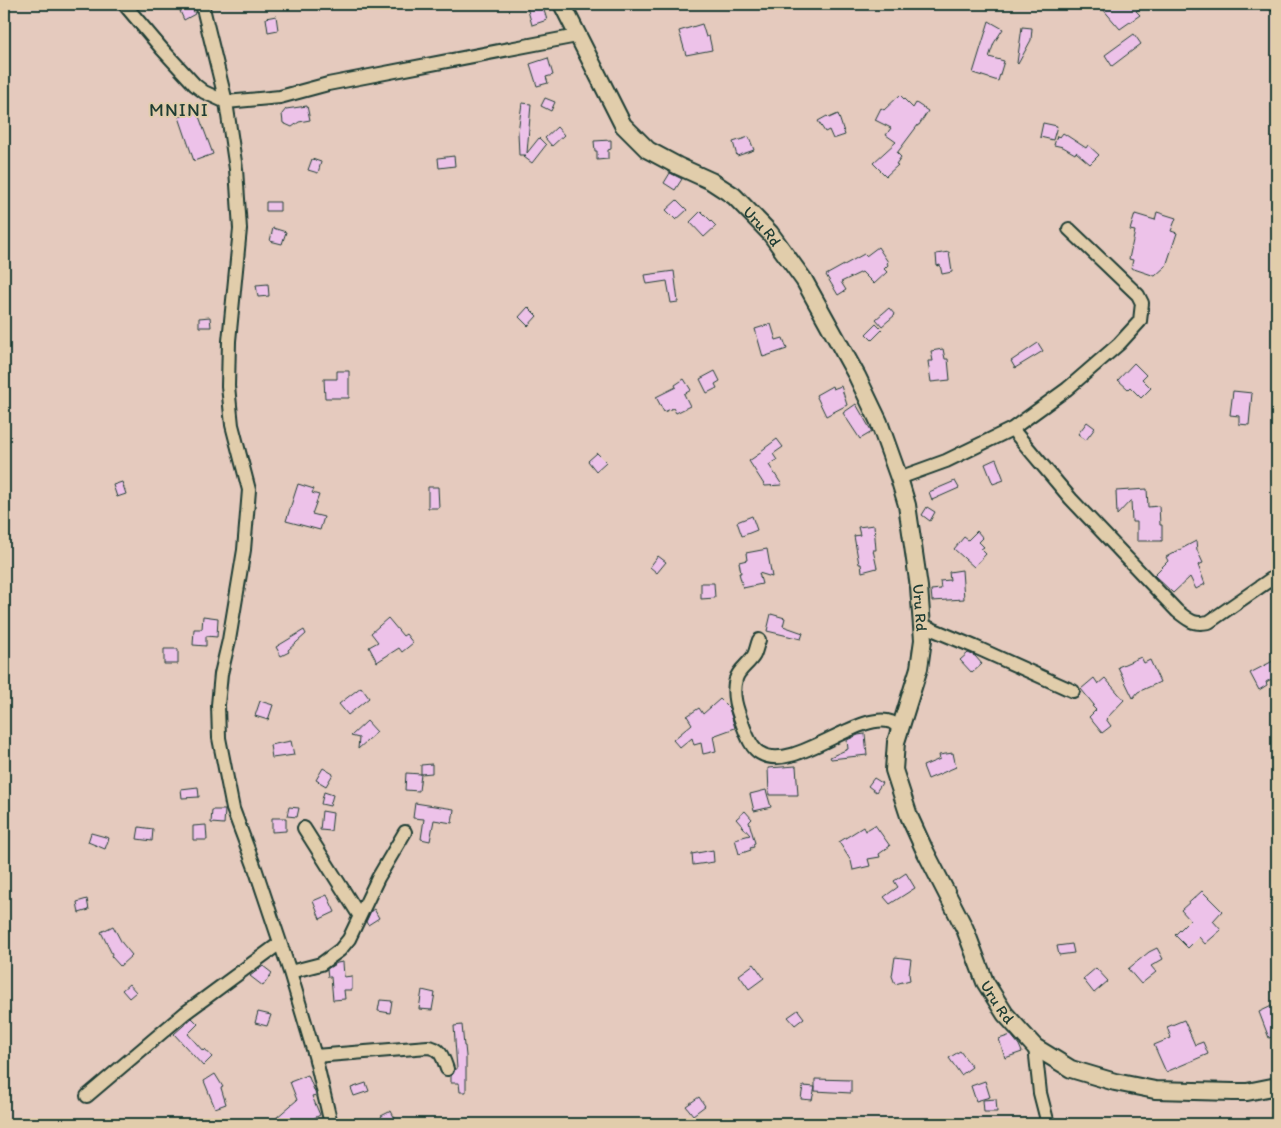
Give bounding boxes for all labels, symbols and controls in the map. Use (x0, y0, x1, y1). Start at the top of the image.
district label: MNINI (149, 98, 209, 121)
street label: Uru Rd (739, 202, 786, 250)
street label: Uru Rd (909, 583, 932, 633)
street label: Uru Rd (977, 977, 1019, 1028)

